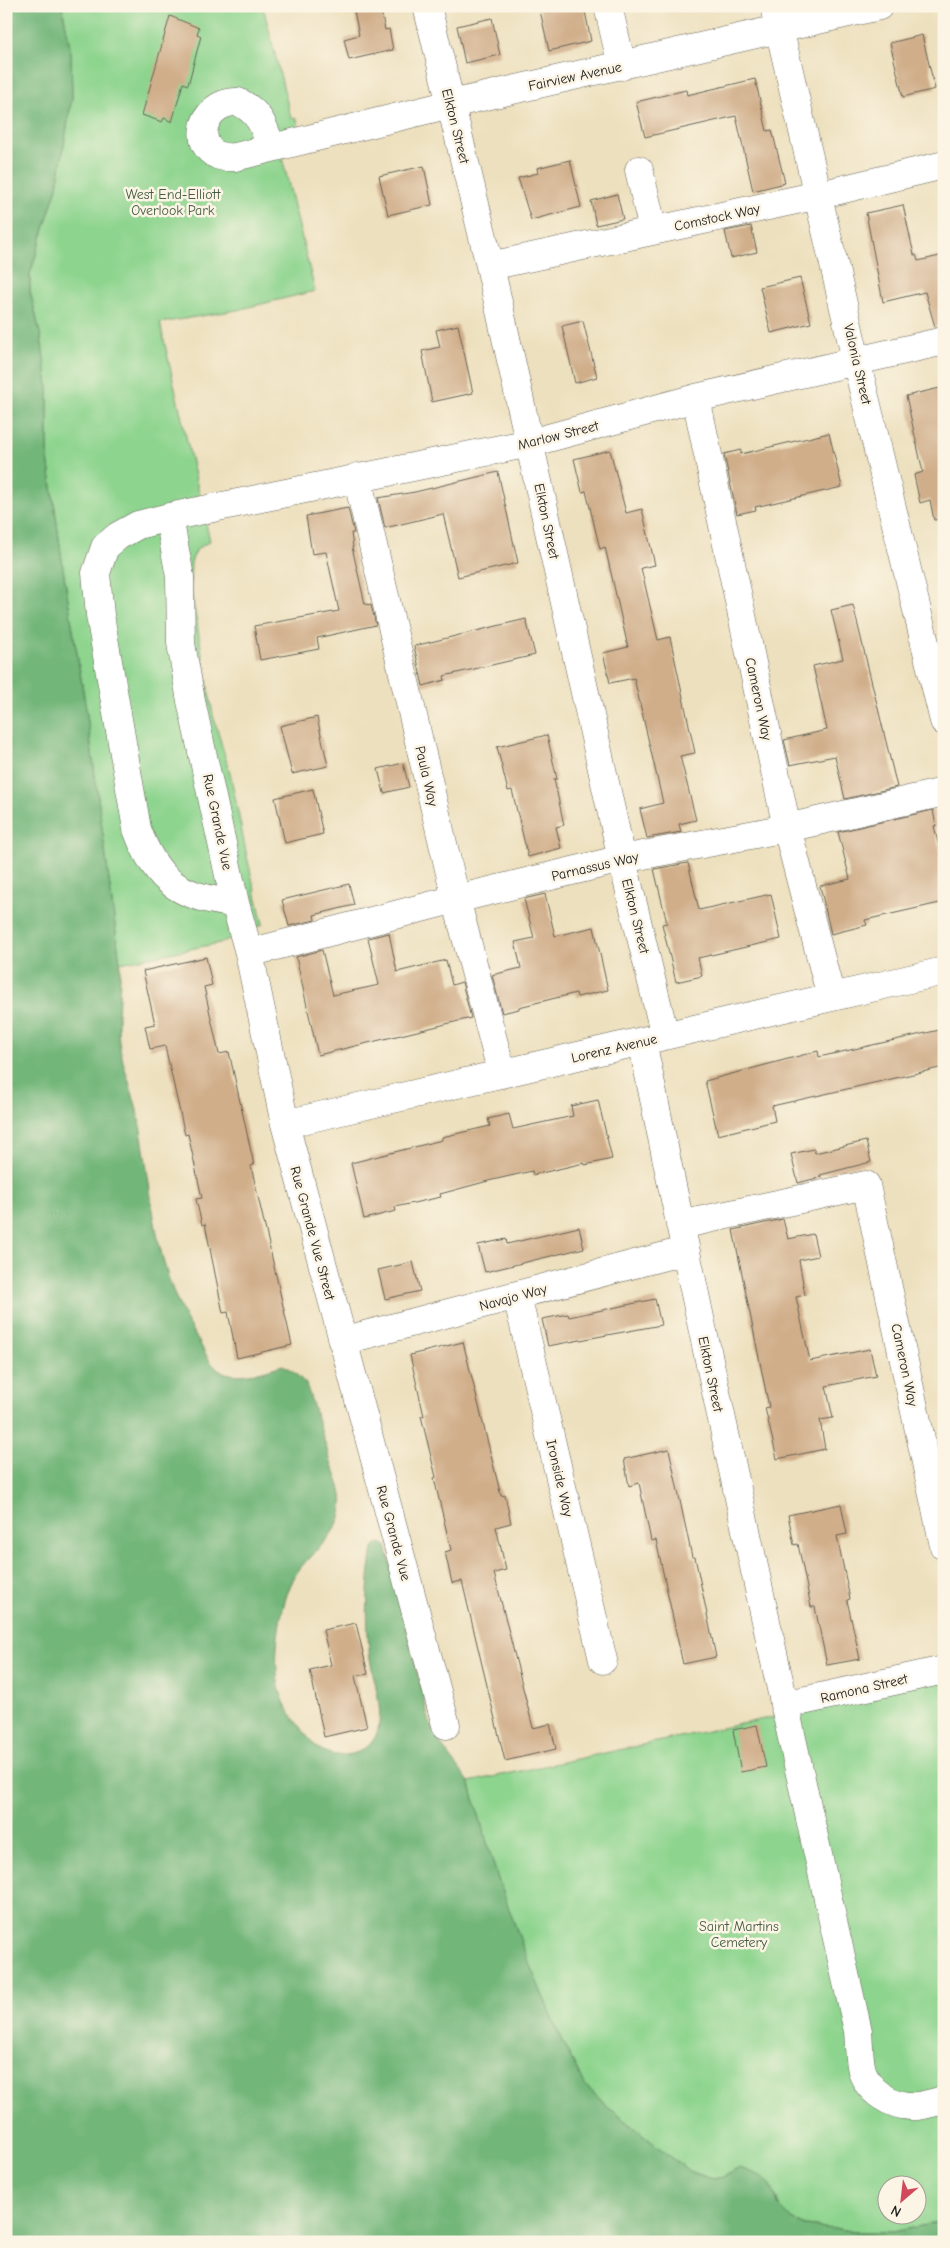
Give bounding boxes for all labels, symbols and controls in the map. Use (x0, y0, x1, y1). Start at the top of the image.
street label: Fairview Avenue (527, 58, 623, 95)
street label: Elkton Street (438, 87, 473, 166)
park label: West End-Elliott Overlook Park (126, 186, 221, 219)
street label: Comstock Way (673, 200, 762, 235)
street label: Valonia Street (840, 322, 875, 407)
street label: Marlow Street (516, 417, 601, 454)
street label: Elkton Street (530, 482, 563, 561)
street label: Cameron Way (741, 656, 776, 743)
street label: Paula Way (411, 744, 442, 809)
street label: Rue Grande Vue (199, 772, 236, 872)
street label: Parnassus Way (550, 848, 641, 885)
street label: Elkton Street (618, 877, 653, 956)
street label: Lorenz Avenue (570, 1030, 659, 1067)
street label: Rue Grande Vue Street (286, 1164, 339, 1303)
street label: Navajo Way (477, 1280, 550, 1315)
street label: Cameron Way (887, 1322, 922, 1409)
street label: Elkton Street (694, 1335, 727, 1414)
street label: Ironside Way (542, 1438, 577, 1519)
street label: Rue Grande Vue (373, 1484, 414, 1583)
street label: Ramona Street (819, 1670, 910, 1707)
park label: Saint Martins Cemetery (699, 1918, 779, 1951)
north arrow (878, 2176, 928, 2226)
text: N (888, 2201, 904, 2221)

